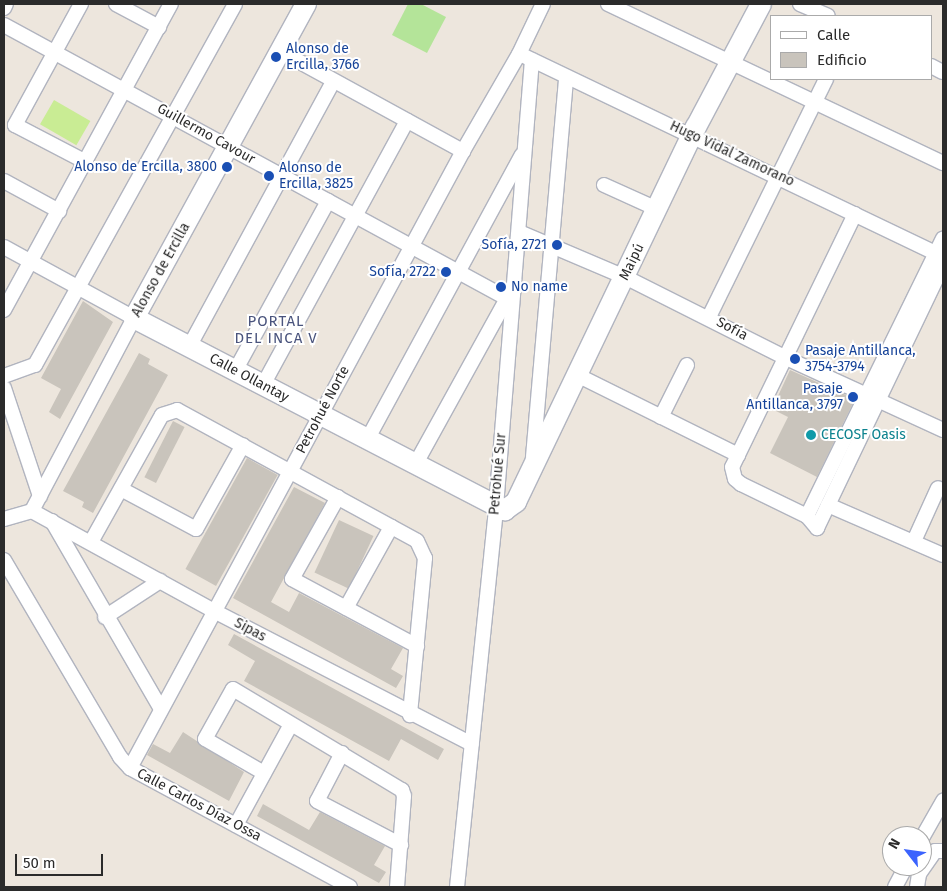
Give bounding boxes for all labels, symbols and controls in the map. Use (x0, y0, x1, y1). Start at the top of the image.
legend (770, 15, 932, 80)
text: Calle (817, 26, 850, 44)
place label: Alonso de Ercilla, 3766 (286, 41, 360, 74)
marker: Alonso de Ercilla, 3766 (270, 51, 282, 63)
text: Edificio (817, 51, 867, 69)
street label: Guillermo Cavour (154, 100, 258, 168)
street label: Hugo Vidal Zamorano (667, 118, 797, 190)
place label: Alonso de Ercilla, 3800 (74, 159, 217, 175)
place label: Alonso de Ercilla, 3825 (279, 160, 353, 192)
marker: Alonso de Ercilla, 3800 (221, 161, 233, 173)
marker: Alonso de Ercilla, 3825 (263, 170, 275, 182)
street label: Alonso de Ercilla (128, 220, 194, 320)
place label: Sofía, 2721 (482, 237, 547, 253)
marker: Sofía, 2721 (551, 239, 563, 251)
street label: Maipú (616, 241, 648, 283)
place label: Sofía, 2722 (369, 264, 436, 280)
marker: Sofía, 2722 (440, 266, 452, 278)
place label: No name (511, 279, 568, 295)
marker: No name (495, 281, 507, 293)
district label: PORTAL DEL INCA V (233, 312, 319, 347)
street label: Sofía (714, 314, 750, 344)
place label: Pasaje Antillanca, 3754-3794 (805, 343, 916, 376)
street label: Calle Ollantay (206, 350, 292, 406)
marker: Pasaje Antillanca, 3754-3794 (789, 353, 801, 365)
street label: Petrohué Norte (293, 363, 353, 457)
place label: Pasaje Antillanca, 3797 (746, 381, 843, 414)
marker: Pasaje Antillanca, 3797 (847, 391, 859, 403)
place label: CECOSF Oasis (821, 427, 906, 443)
marker: CECOSF Oasis (805, 429, 817, 441)
street label: Petrohué Sur (486, 432, 510, 516)
street label: Sipas (231, 615, 269, 645)
street label: Calle Carlos Díaz Ossa (134, 765, 264, 845)
north arrow (882, 826, 932, 876)
text: N (885, 835, 904, 852)
scale bar (18, 844, 105, 876)
text: 50 m (23, 854, 56, 872)

